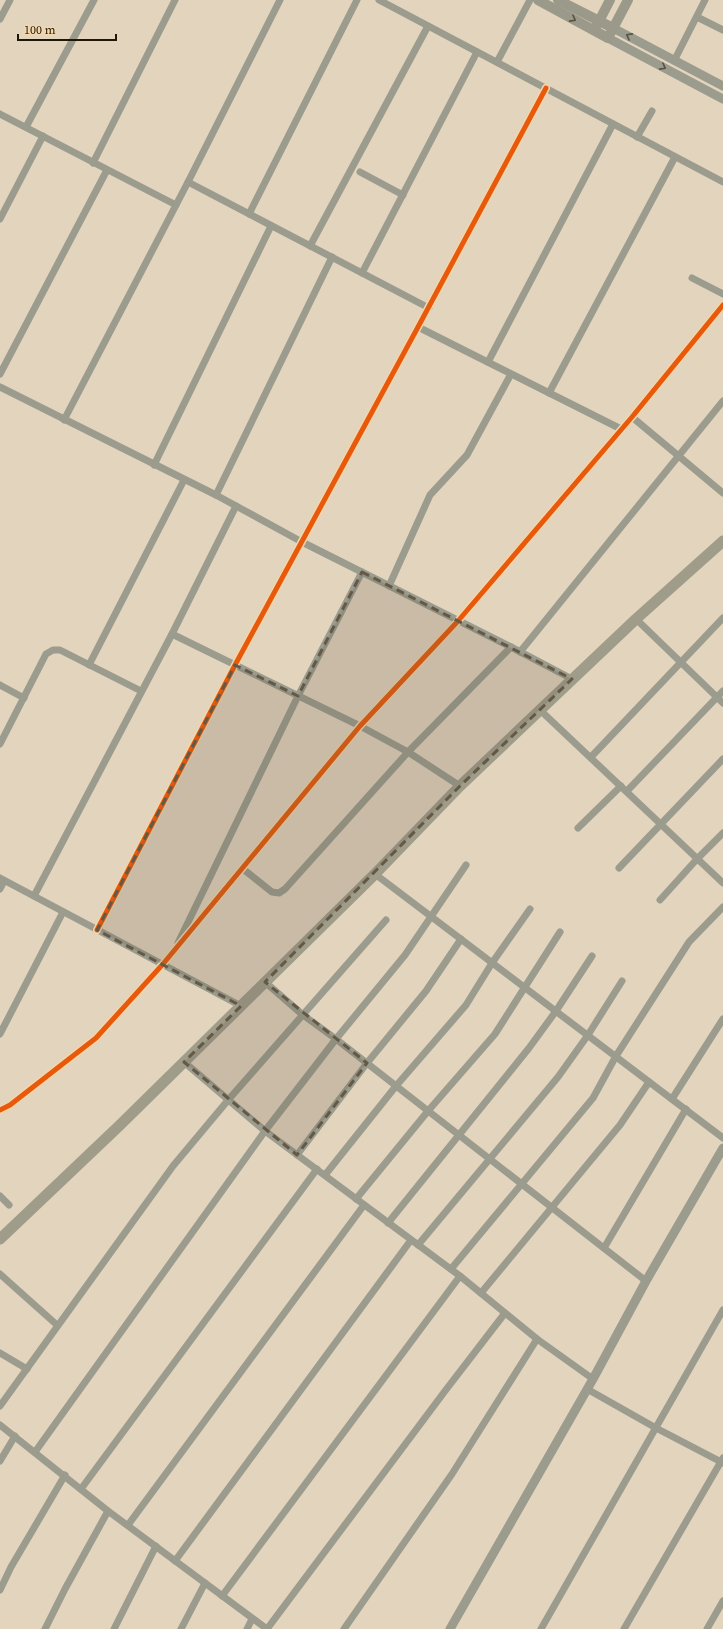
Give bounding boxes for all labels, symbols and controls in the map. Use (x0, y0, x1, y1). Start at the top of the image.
one-way arrow (568, 14, 576, 21)
scale bar (18, 16, 116, 42)
text: 100 m (24, 22, 56, 38)
one-way arrow (625, 34, 633, 41)
one-way arrow (659, 63, 667, 70)

